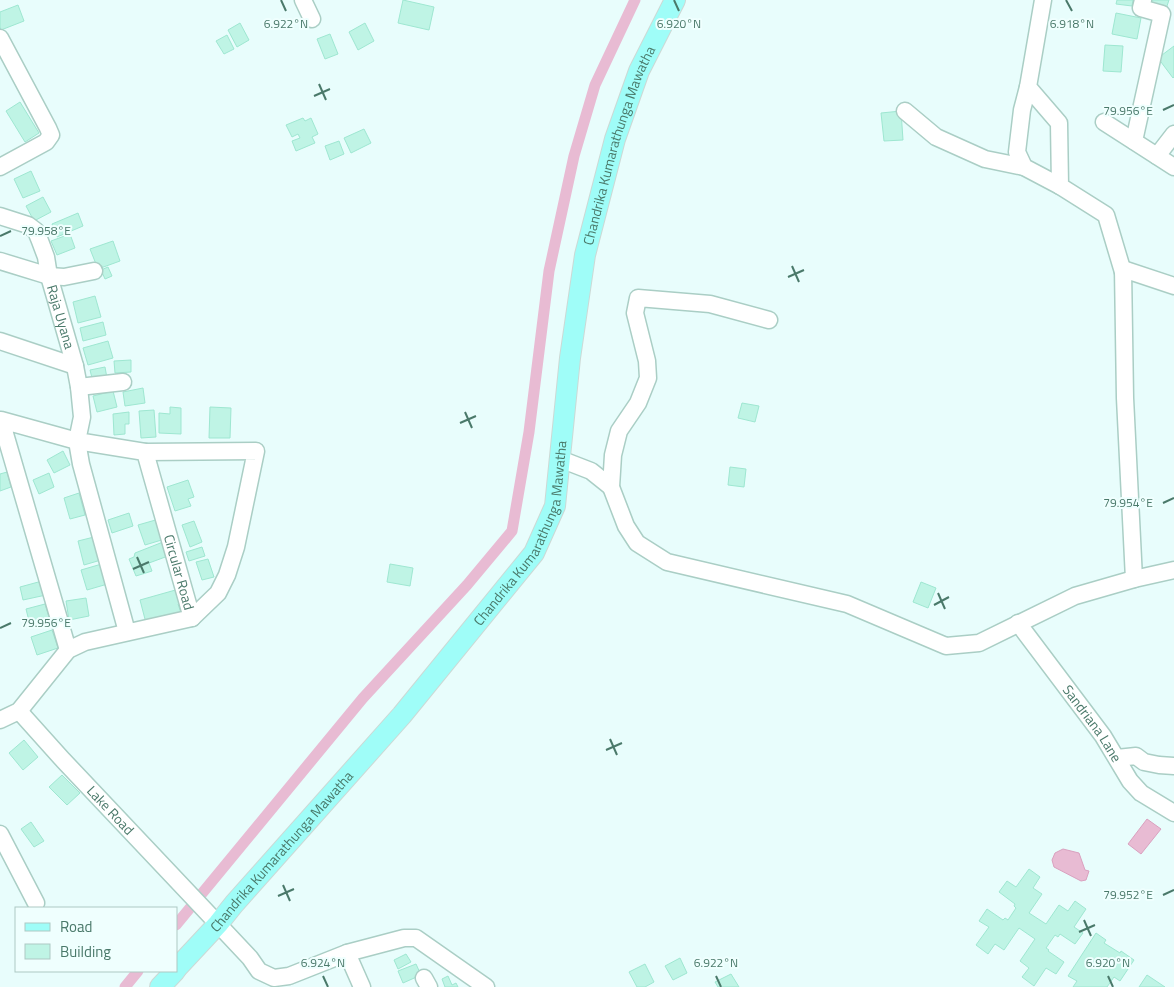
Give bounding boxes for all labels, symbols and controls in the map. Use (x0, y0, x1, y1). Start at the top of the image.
text: 6.922°N (264, 14, 308, 33)
text: 6.920°N (657, 14, 701, 33)
text: 6.918°N (1050, 14, 1094, 33)
street label: Chandrika Kumarathunga Mawatha (577, 42, 660, 247)
text: 79.956°E (1103, 101, 1153, 120)
text: 79.958°E (21, 221, 71, 240)
street label: Raja Uyana (42, 282, 81, 351)
street label: Chandrika Kumarathunga Mawatha (468, 440, 572, 630)
text: 79.954°E (1103, 493, 1153, 512)
street label: Circular Road (159, 532, 200, 612)
text: 79.956°E (21, 613, 71, 632)
street label: Sandriana Lane (1058, 680, 1127, 766)
street label: Chandrika Kumarathunga Mawatha (205, 766, 358, 936)
street label: Lake Road (82, 781, 139, 839)
text: 79.952°E (1103, 885, 1153, 904)
legend (15, 907, 178, 972)
text: Road (60, 915, 92, 938)
text: Building (60, 940, 111, 963)
text: 6.924°N (301, 953, 345, 972)
text: 6.922°N (694, 953, 738, 972)
text: 6.920°N (1086, 953, 1130, 972)

